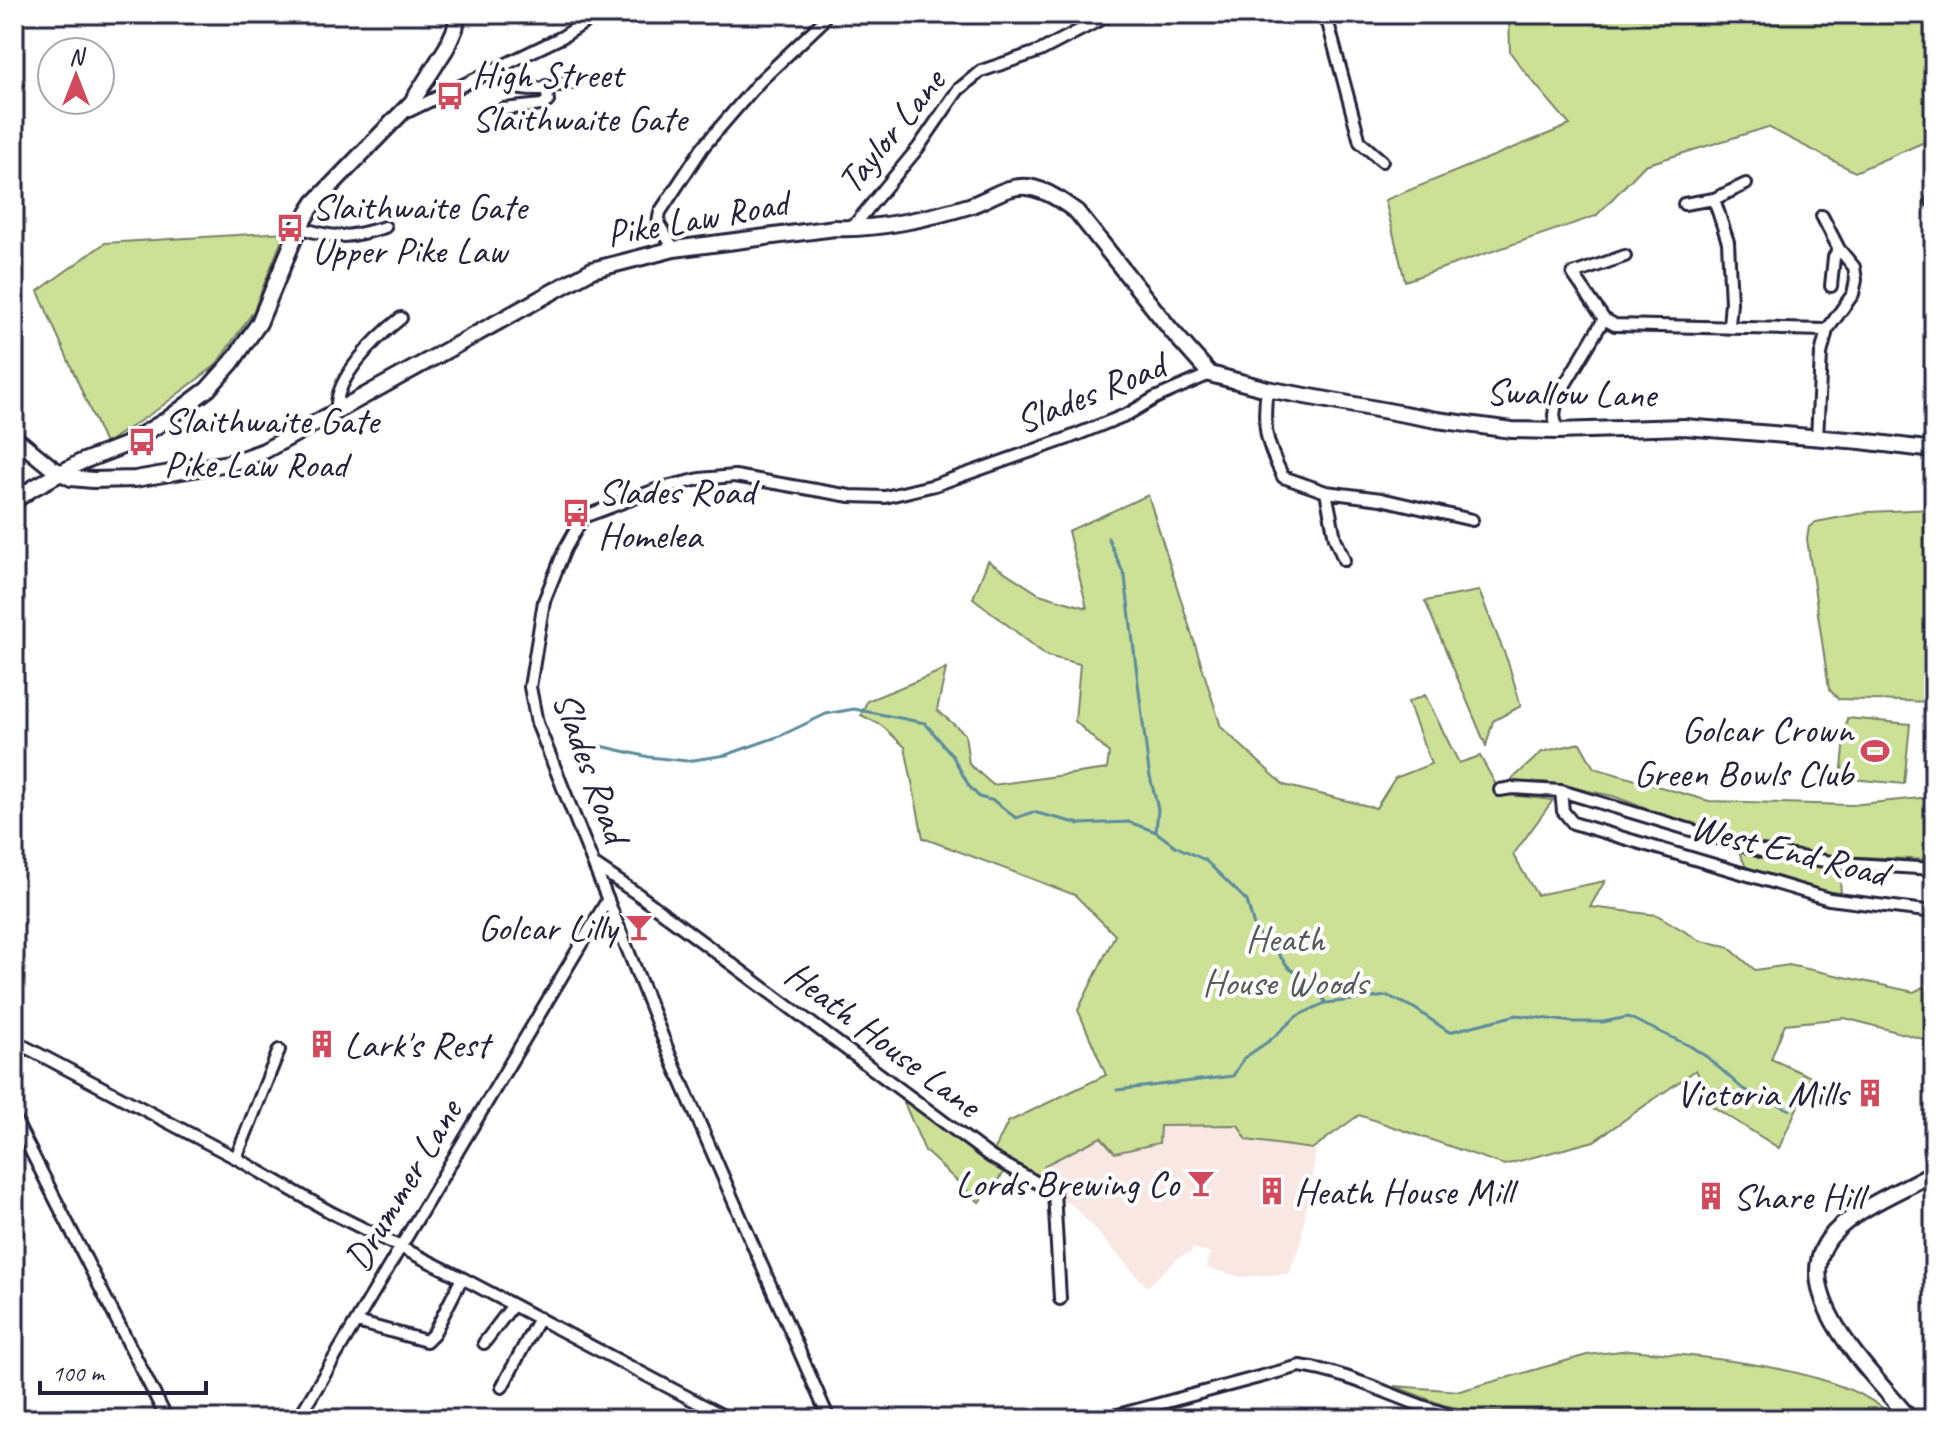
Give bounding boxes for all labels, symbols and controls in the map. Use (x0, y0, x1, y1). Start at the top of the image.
north arrow (36, 36, 116, 116)
text: N (69, 43, 86, 71)
place label: High Street Slaithwaite Gate (472, 51, 689, 142)
street label: Taylor Lane (827, 57, 957, 203)
bus stop icon: High Street Slaithwaite Gate (435, 81, 465, 111)
street label: Pike Law Road (603, 178, 796, 257)
place label: Slaithwaite Gate Upper Pike Law (312, 183, 529, 274)
bus stop icon: Slaithwaite Gate Upper Pike Law (275, 213, 305, 243)
street label: Slades Road (1009, 340, 1177, 444)
street label: Swallow Lane (1486, 368, 1659, 418)
place label: Slaithwaite Gate Pike Law Road (164, 397, 381, 488)
bus stop icon: Slaithwaite Gate Pike Law Road (127, 427, 157, 457)
place label: Slades Road Homelea (598, 468, 761, 559)
bus stop icon: Slades Road Homelea (561, 498, 591, 528)
street label: Slades Road (542, 685, 642, 854)
place label: Golcar Crown Green Bowls Club (1634, 706, 1855, 797)
sports icon: Golcar Crown Green Bowls Club (1860, 736, 1890, 766)
street label: West End Road (1686, 803, 1897, 898)
place label: Golcar Lilly (478, 904, 620, 951)
bar icon: Golcar Lilly (624, 912, 654, 942)
park label: Heath House Woods (1202, 915, 1371, 1006)
street label: Heath House Lane (776, 950, 992, 1129)
place label: Lark's Rest (344, 1021, 494, 1068)
building icon: Lark's Rest (307, 1029, 337, 1059)
place label: Victoria Mills (1676, 1070, 1851, 1117)
building icon: Victoria Mills (1855, 1078, 1885, 1108)
street label: Drummer Lane (334, 1089, 474, 1279)
place label: Lords Brewing Co (955, 1160, 1181, 1207)
bar icon: Lords Brewing Co (1186, 1168, 1216, 1198)
place label: Heath House Mill (1294, 1168, 1519, 1215)
place label: Share Hill (1733, 1173, 1870, 1220)
building icon: Heath House Mill (1257, 1176, 1287, 1206)
building icon: Share Hill (1696, 1181, 1726, 1211)
scale bar (40, 1345, 206, 1395)
text: 100 m (52, 1358, 106, 1388)

